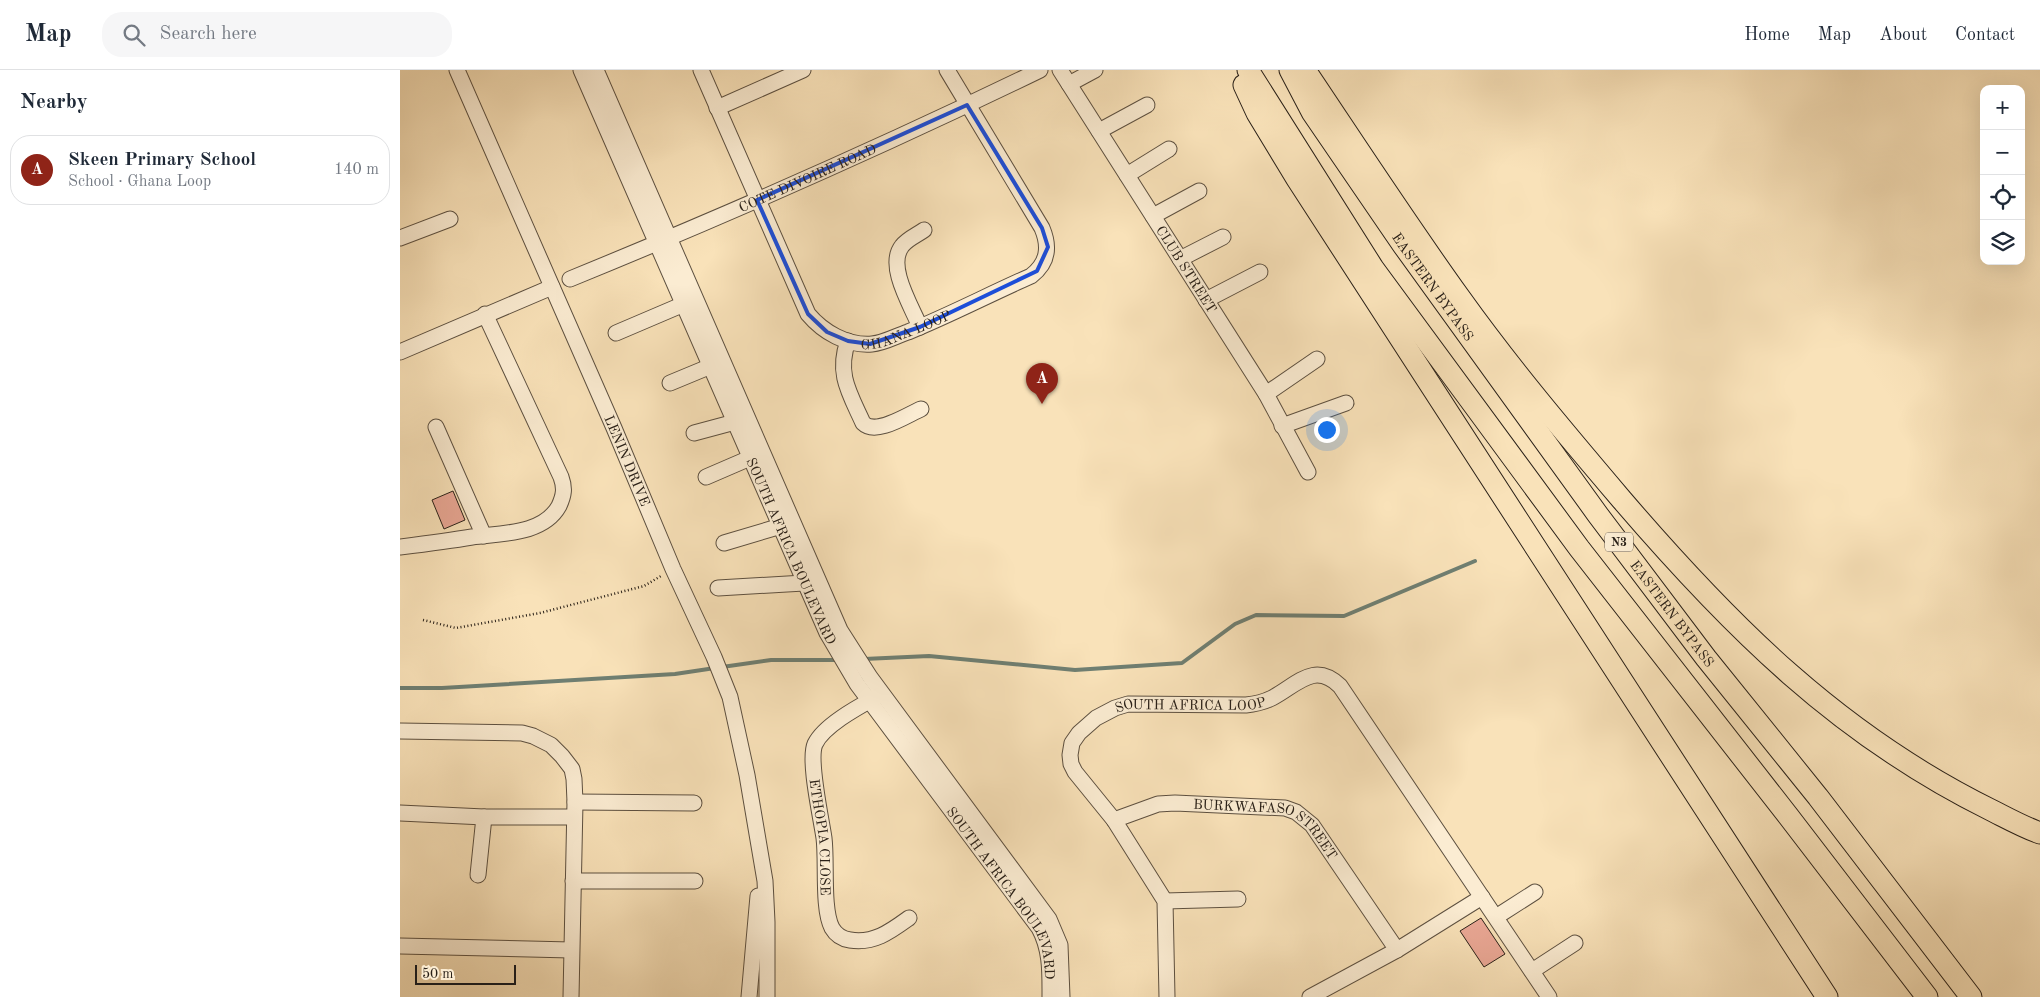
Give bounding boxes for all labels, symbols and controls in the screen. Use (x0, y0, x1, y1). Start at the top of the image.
search box (102, 12, 452, 57)
icon: search (120, 21, 148, 49)
text: Map (25, 23, 72, 47)
text: Search here (160, 25, 257, 44)
text: Home (1744, 26, 1790, 44)
text: Map (1818, 26, 1851, 44)
text: About (1879, 26, 1927, 44)
text: Contact (1955, 26, 2015, 44)
map controls (1980, 85, 2025, 265)
button: + (1980, 85, 2025, 130)
text: Nearby (20, 92, 88, 113)
button: − (1980, 130, 2025, 175)
street label: COTE DIVOIRE ROAD (737, 142, 879, 215)
text: Skeen Primary School (68, 151, 256, 170)
text: A (31, 162, 43, 178)
text: 140 m (334, 162, 379, 178)
text: School · Ghana Loop (68, 174, 211, 190)
button: locate (1980, 175, 2025, 220)
button: layers (1980, 220, 2025, 265)
street label: CLUB STREET (1153, 224, 1219, 316)
street label: EASTERN BYPASS (1389, 231, 1476, 344)
street label: GHANA LOOP (860, 308, 953, 352)
pin: A (1026, 363, 1058, 404)
street label: LENIN DRIVE (601, 413, 652, 508)
your location (1314, 417, 1340, 443)
street label: SOUTH AFRICA BOULEVARD (743, 456, 838, 647)
road number: N3 (1605, 532, 1633, 552)
street label: EASTERN BYPASS (1627, 558, 1716, 670)
street label: SOUTH AFRICA LOOP (1113, 695, 1268, 716)
street label: ETHOPIA CLOSE (806, 778, 832, 896)
street label: BURKWAFASO STREET (1193, 798, 1339, 862)
street label: SOUTH AFRICA BOULEVARD (943, 805, 1056, 980)
scale bar (415, 962, 516, 985)
text: 50 m (422, 967, 453, 981)

